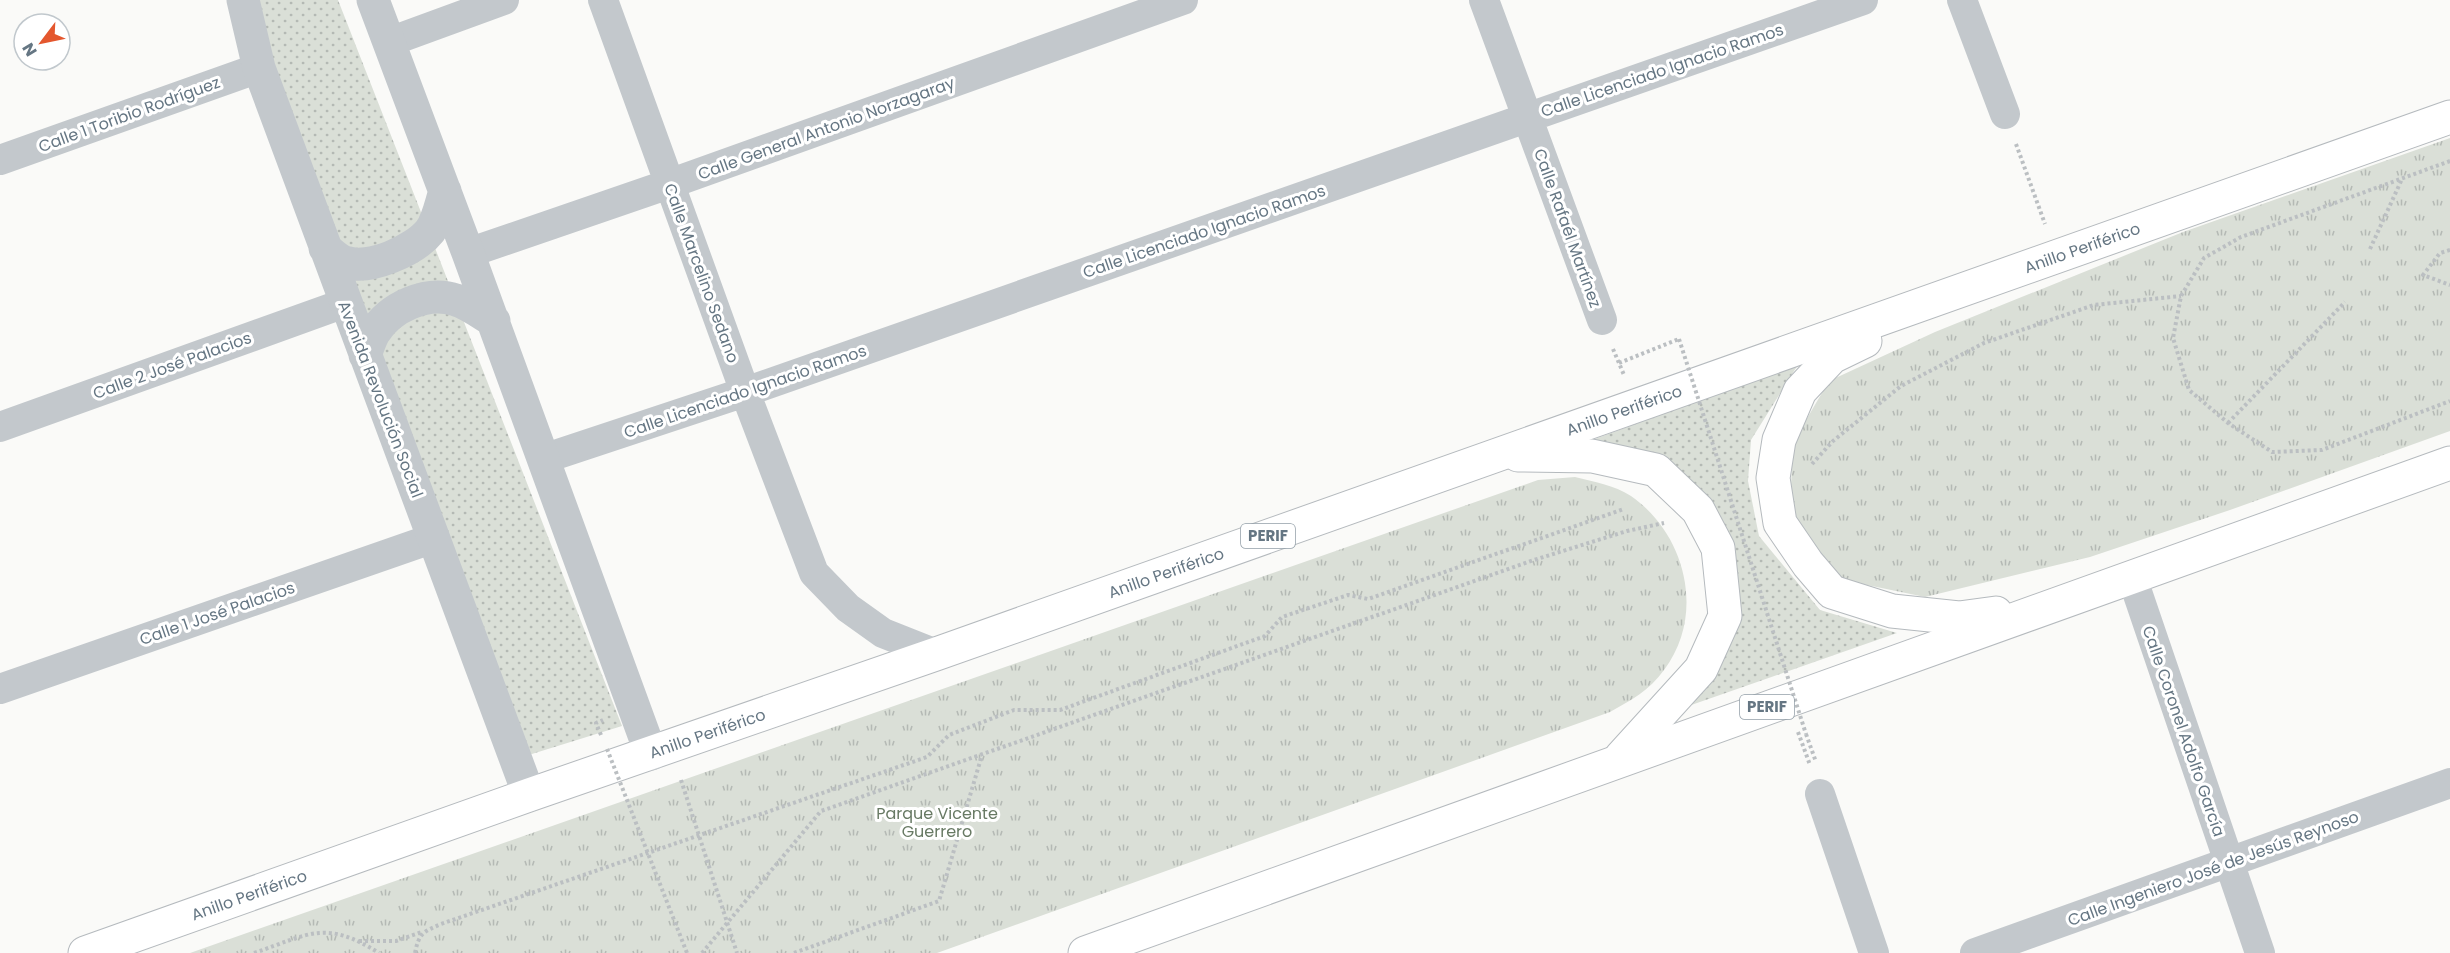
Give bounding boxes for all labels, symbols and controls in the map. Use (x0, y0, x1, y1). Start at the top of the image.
north arrow (12, 12, 72, 72)
street label: Calle Licenciado Ignacio Ramos (1538, 18, 1787, 123)
text: N (17, 38, 43, 61)
street label: Calle 1 Toribio Rodríguez (35, 71, 223, 158)
street label: Calle General Antonio Norzagaray (695, 71, 958, 186)
street label: Calle Rafaél Martínez (1528, 145, 1607, 311)
street label: Calle Licenciado Ignacio Ramos (1080, 179, 1329, 284)
street label: Calle Marcelino Sedano (658, 180, 745, 366)
street label: Anillo Periférico (2021, 217, 2143, 279)
street label: Avenida Revolución Social (332, 297, 429, 501)
street label: Calle 2 José Palacios (90, 326, 255, 405)
street label: Calle Licenciado Ignacio Ramos (621, 339, 870, 444)
street label: Anillo Periférico (1563, 379, 1685, 442)
road number: PERIF (1241, 524, 1295, 548)
street label: Anillo Periférico (1105, 542, 1227, 604)
street label: Calle 1 José Palacios (136, 576, 298, 651)
street label: Calle Coronel Adolfo García (2137, 623, 2230, 840)
road number: PERIF (1740, 695, 1794, 719)
street label: Anillo Periférico (646, 703, 769, 764)
park label: Parque Vicente Guerrero (876, 802, 998, 843)
street label: Calle Ingeniero José de Jesús Reynoso (2064, 805, 2362, 932)
street label: Anillo Periférico (188, 864, 310, 926)

